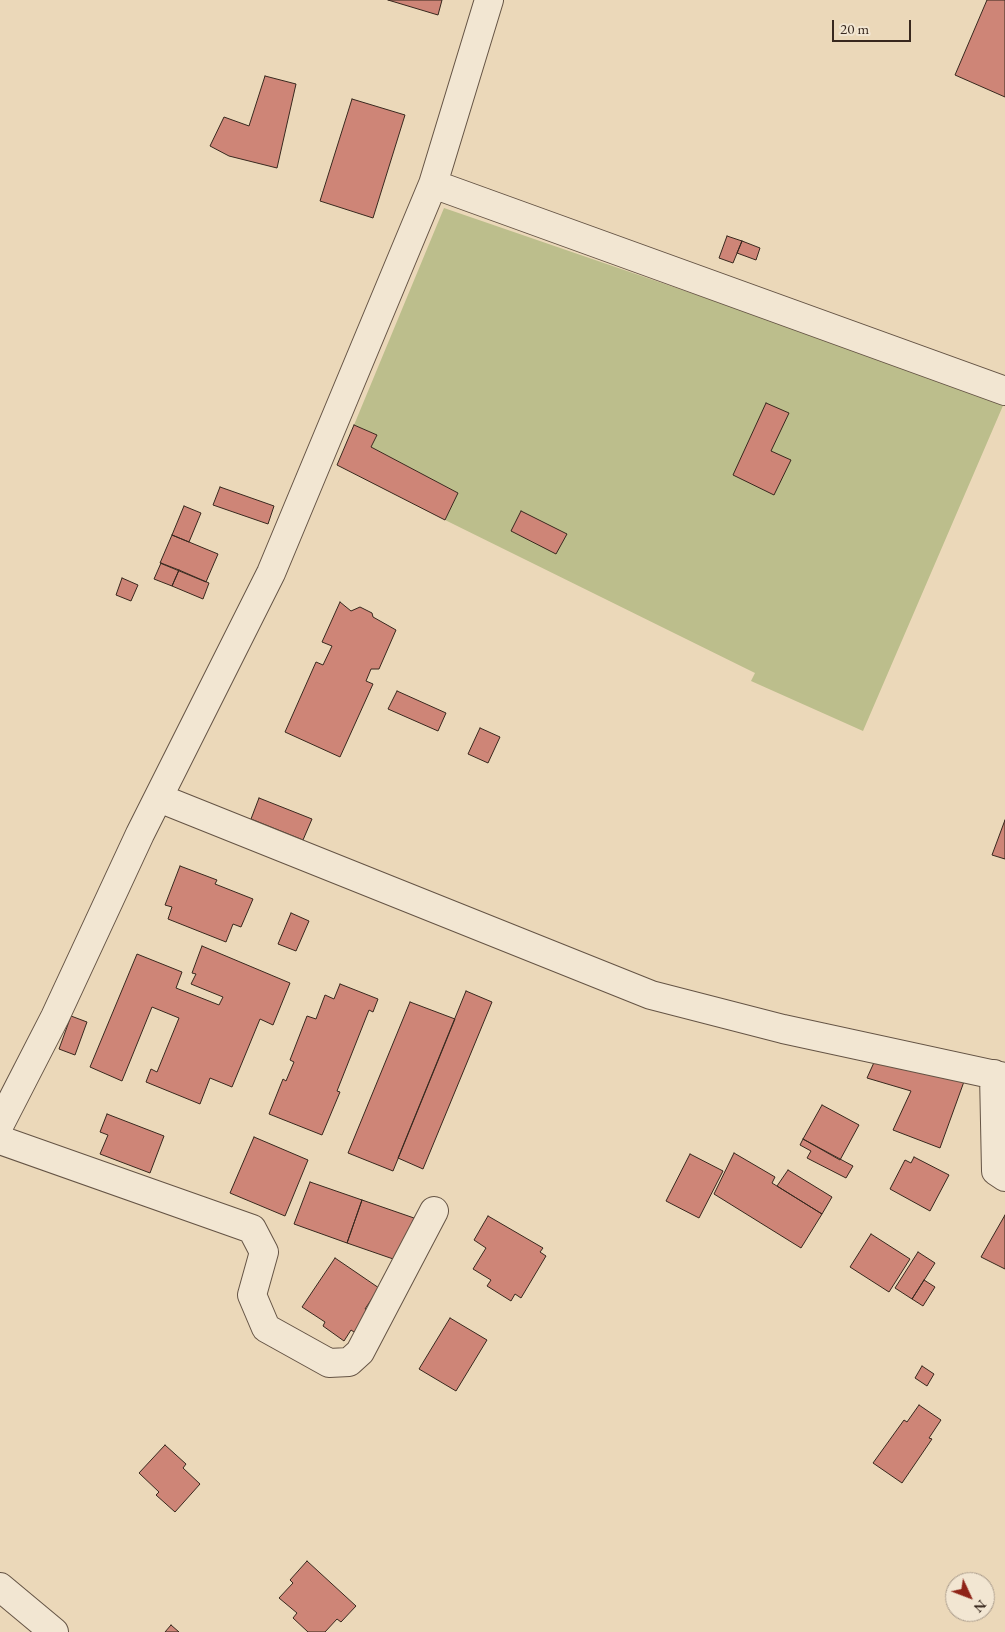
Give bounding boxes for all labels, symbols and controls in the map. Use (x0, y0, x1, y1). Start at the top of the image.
scale bar (835, 10, 914, 42)
text: 20 m (840, 19, 869, 38)
north arrow (945, 1572, 995, 1622)
text: N (970, 1596, 991, 1617)

